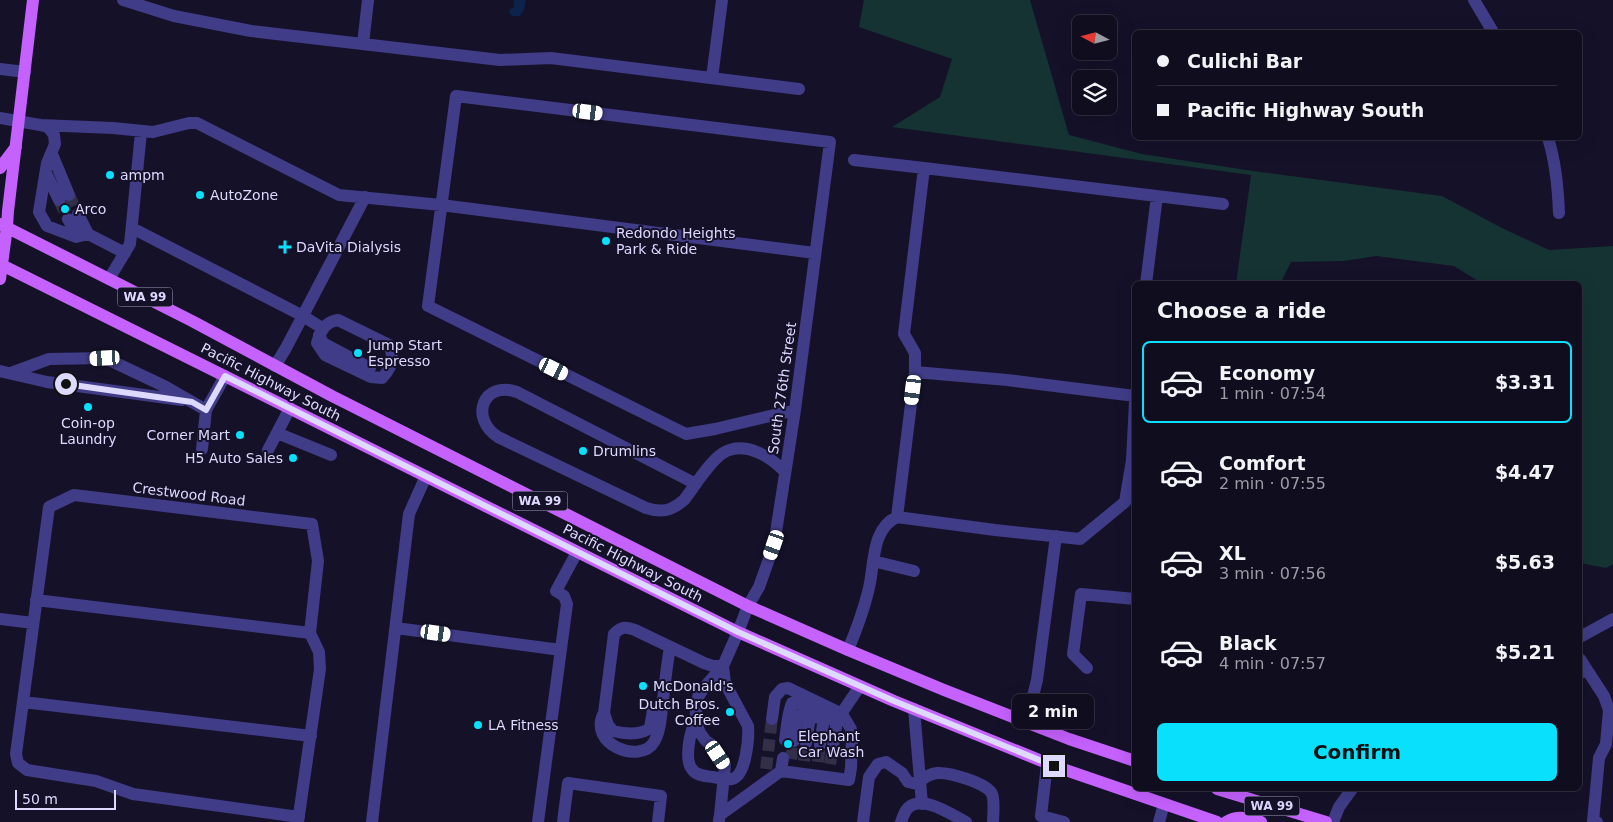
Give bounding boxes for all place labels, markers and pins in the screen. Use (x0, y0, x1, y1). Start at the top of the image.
place label: ampm (120, 167, 165, 183)
marker: ampm (104, 169, 116, 181)
place label: AutoZone (210, 187, 278, 203)
marker: AutoZone (194, 189, 206, 201)
place label: Arco (75, 201, 106, 217)
marker: Arco (59, 203, 71, 215)
place label: Redondo Heights Park & Ride (616, 225, 736, 257)
marker: Redondo Heights Park & Ride (600, 235, 612, 247)
place label: DaVita Dialysis (296, 239, 401, 255)
marker: DaVita Dialysis (278, 240, 292, 254)
place label: Jump Start Espresso (367, 337, 443, 369)
marker: Jump Start Espresso (352, 347, 364, 359)
marker: Coin-op Laundry (82, 401, 94, 413)
place label: Coin-op Laundry (59, 415, 117, 447)
place label: Corner Mart (147, 427, 231, 443)
marker: Corner Mart (234, 429, 246, 441)
place label: Drumlins (593, 443, 656, 459)
marker: Drumlins (577, 445, 589, 457)
place label: H5 Auto Sales (185, 450, 283, 466)
marker: H5 Auto Sales (287, 452, 299, 464)
place label: McDonald's (653, 678, 734, 694)
marker: McDonald's (637, 680, 649, 692)
place label: Dutch Bros. Coffee (638, 696, 720, 728)
marker: Dutch Bros. Coffee (724, 706, 736, 718)
place label: LA Fitness (488, 717, 559, 733)
marker: LA Fitness (472, 719, 484, 731)
place label: Elephant Car Wash (798, 728, 864, 760)
marker: Elephant Car Wash (782, 738, 794, 750)

